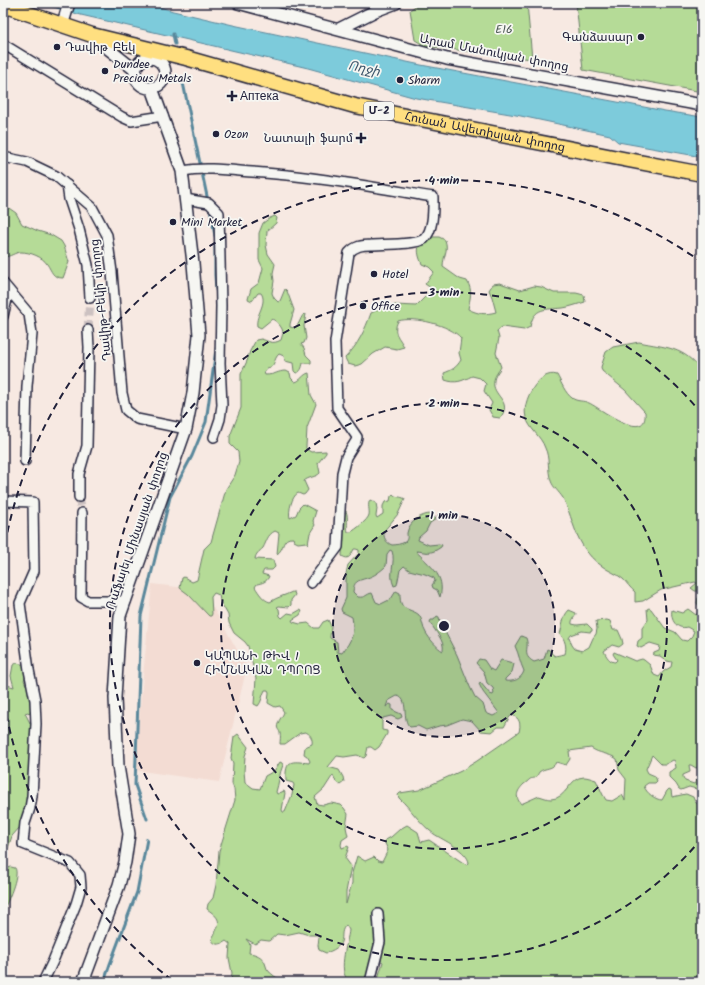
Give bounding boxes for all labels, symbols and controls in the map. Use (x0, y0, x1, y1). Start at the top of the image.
park label: E16 (495, 20, 513, 39)
place label: Գանձասար (562, 28, 633, 47)
street label: Արամ Մանուկյան փողոց (418, 29, 570, 77)
marker: Գանձասար (636, 32, 646, 42)
place label: Դավիթ Բեկ (65, 38, 135, 57)
marker: Դավիթ Բեկ (52, 42, 62, 52)
place label: Dundee Precious Metals (113, 55, 191, 88)
water label: Ողջի (346, 55, 382, 83)
marker: Dundee Precious Metals (100, 66, 110, 76)
place label: Sharm (408, 71, 440, 90)
marker: Sharm (395, 75, 405, 85)
place label: Аптека (240, 87, 279, 106)
marker: Аптека (227, 91, 237, 101)
road number: Մ-2 (364, 102, 394, 120)
street label: Հունան Ավետիսյան փողոց (403, 107, 567, 157)
place label: Ozon (224, 125, 248, 144)
marker: Ozon (211, 129, 221, 139)
place label: Նատալի ֆարմ (264, 129, 353, 148)
marker: Նատալի ֆարմ (356, 133, 366, 143)
text: 4 min (429, 171, 460, 190)
place label: Mini Market (181, 213, 242, 232)
marker: Mini Market (168, 217, 178, 227)
street label: Դավիթ-Բեկի փողոց (85, 238, 117, 362)
place label: Hotel (382, 265, 409, 284)
marker: Hotel (369, 269, 379, 279)
text: 3 min (428, 283, 460, 302)
place label: Office (371, 297, 401, 316)
marker: Office (358, 301, 368, 311)
text: 2 min (428, 394, 460, 413)
street label: Ռաֆայել Մինասյան փողոց (101, 450, 173, 612)
text: 1 min (430, 506, 458, 525)
centre of rings (437, 619, 451, 633)
place label: ԿԱՊԱՆԻ ԹԻՎ 1 ՀԻՄՆԱԿԱՆ ԴՊՐՈՑ (205, 647, 321, 680)
marker: ԿԱՊԱՆԻ ԹԻՎ 1 ՀԻՄՆԱԿԱՆ ԴՊՐՈՑ (192, 658, 202, 668)

